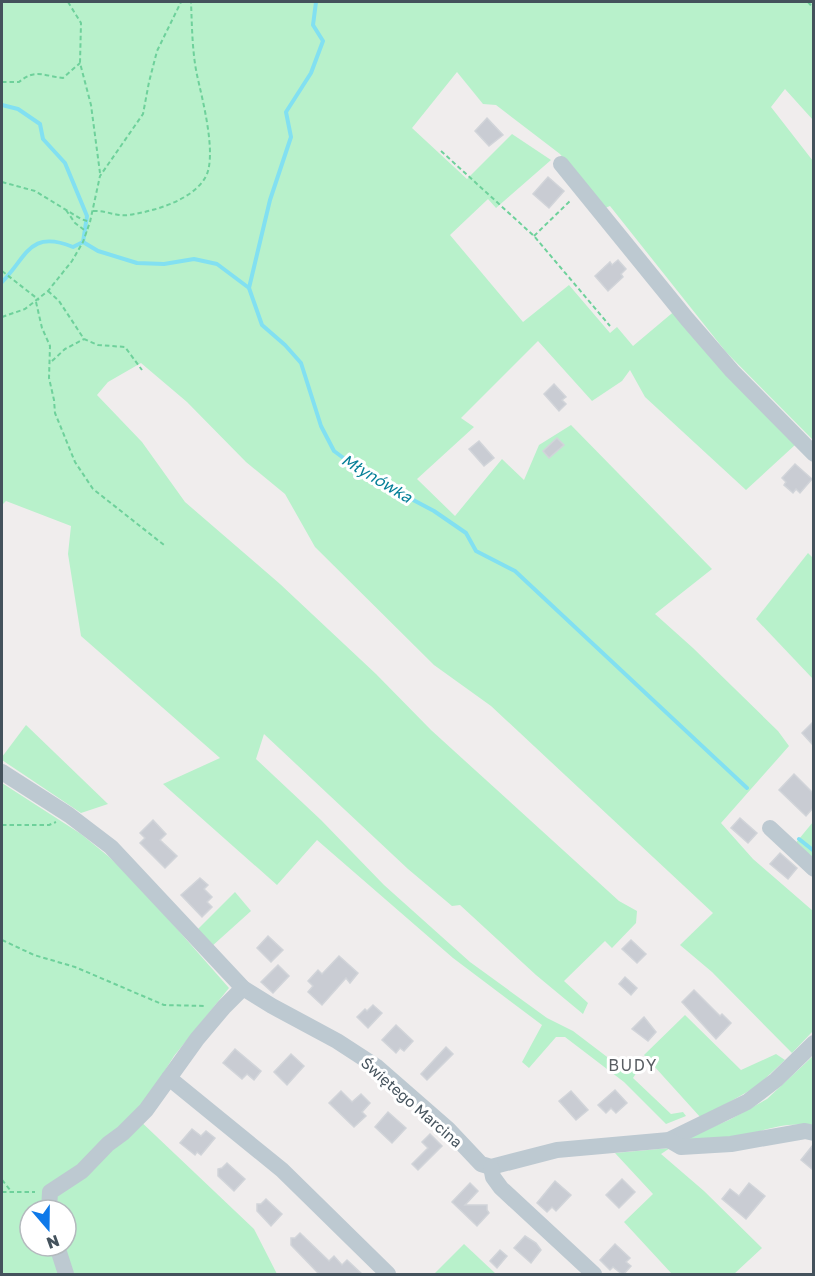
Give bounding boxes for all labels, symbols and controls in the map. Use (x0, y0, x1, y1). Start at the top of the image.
water label: Młynówka (338, 449, 417, 507)
street label: Świętego Marcina (358, 1053, 466, 1151)
district label: BUDY (608, 1055, 658, 1075)
north arrow (18, 1198, 78, 1258)
text: N (44, 1231, 62, 1254)

